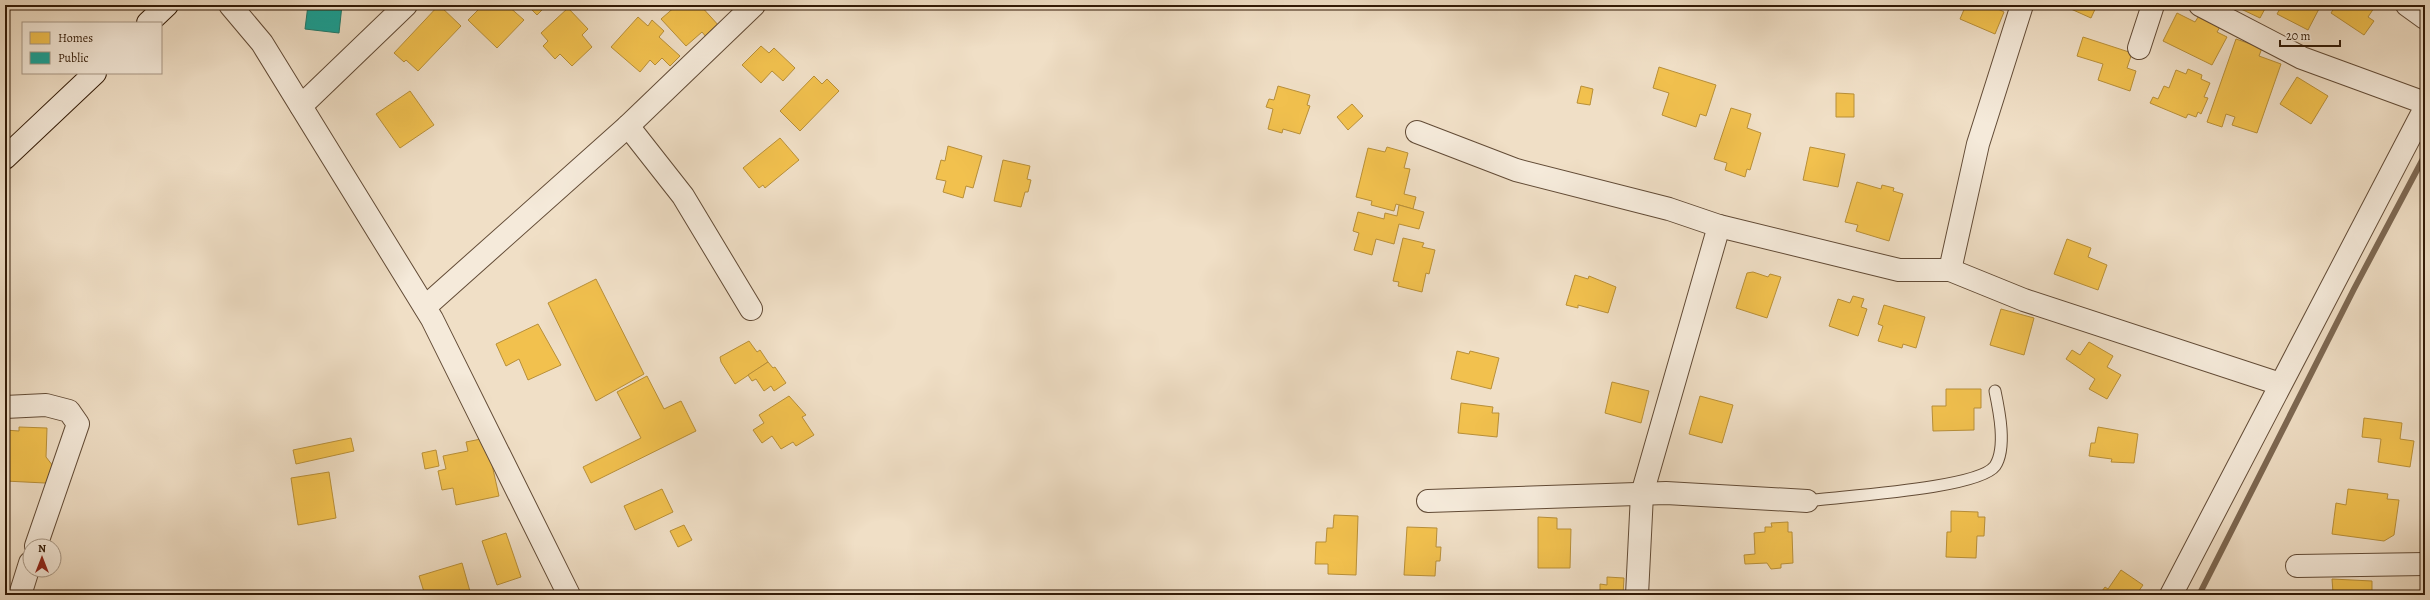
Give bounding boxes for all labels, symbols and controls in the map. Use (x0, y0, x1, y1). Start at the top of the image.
legend (22, 22, 162, 74)
scale bar (2280, 22, 2340, 48)
text: 20 m (2286, 28, 2310, 44)
text: Homes (58, 30, 93, 46)
text: Public (58, 50, 89, 66)
north arrow (22, 538, 62, 578)
text: N (38, 541, 46, 556)

